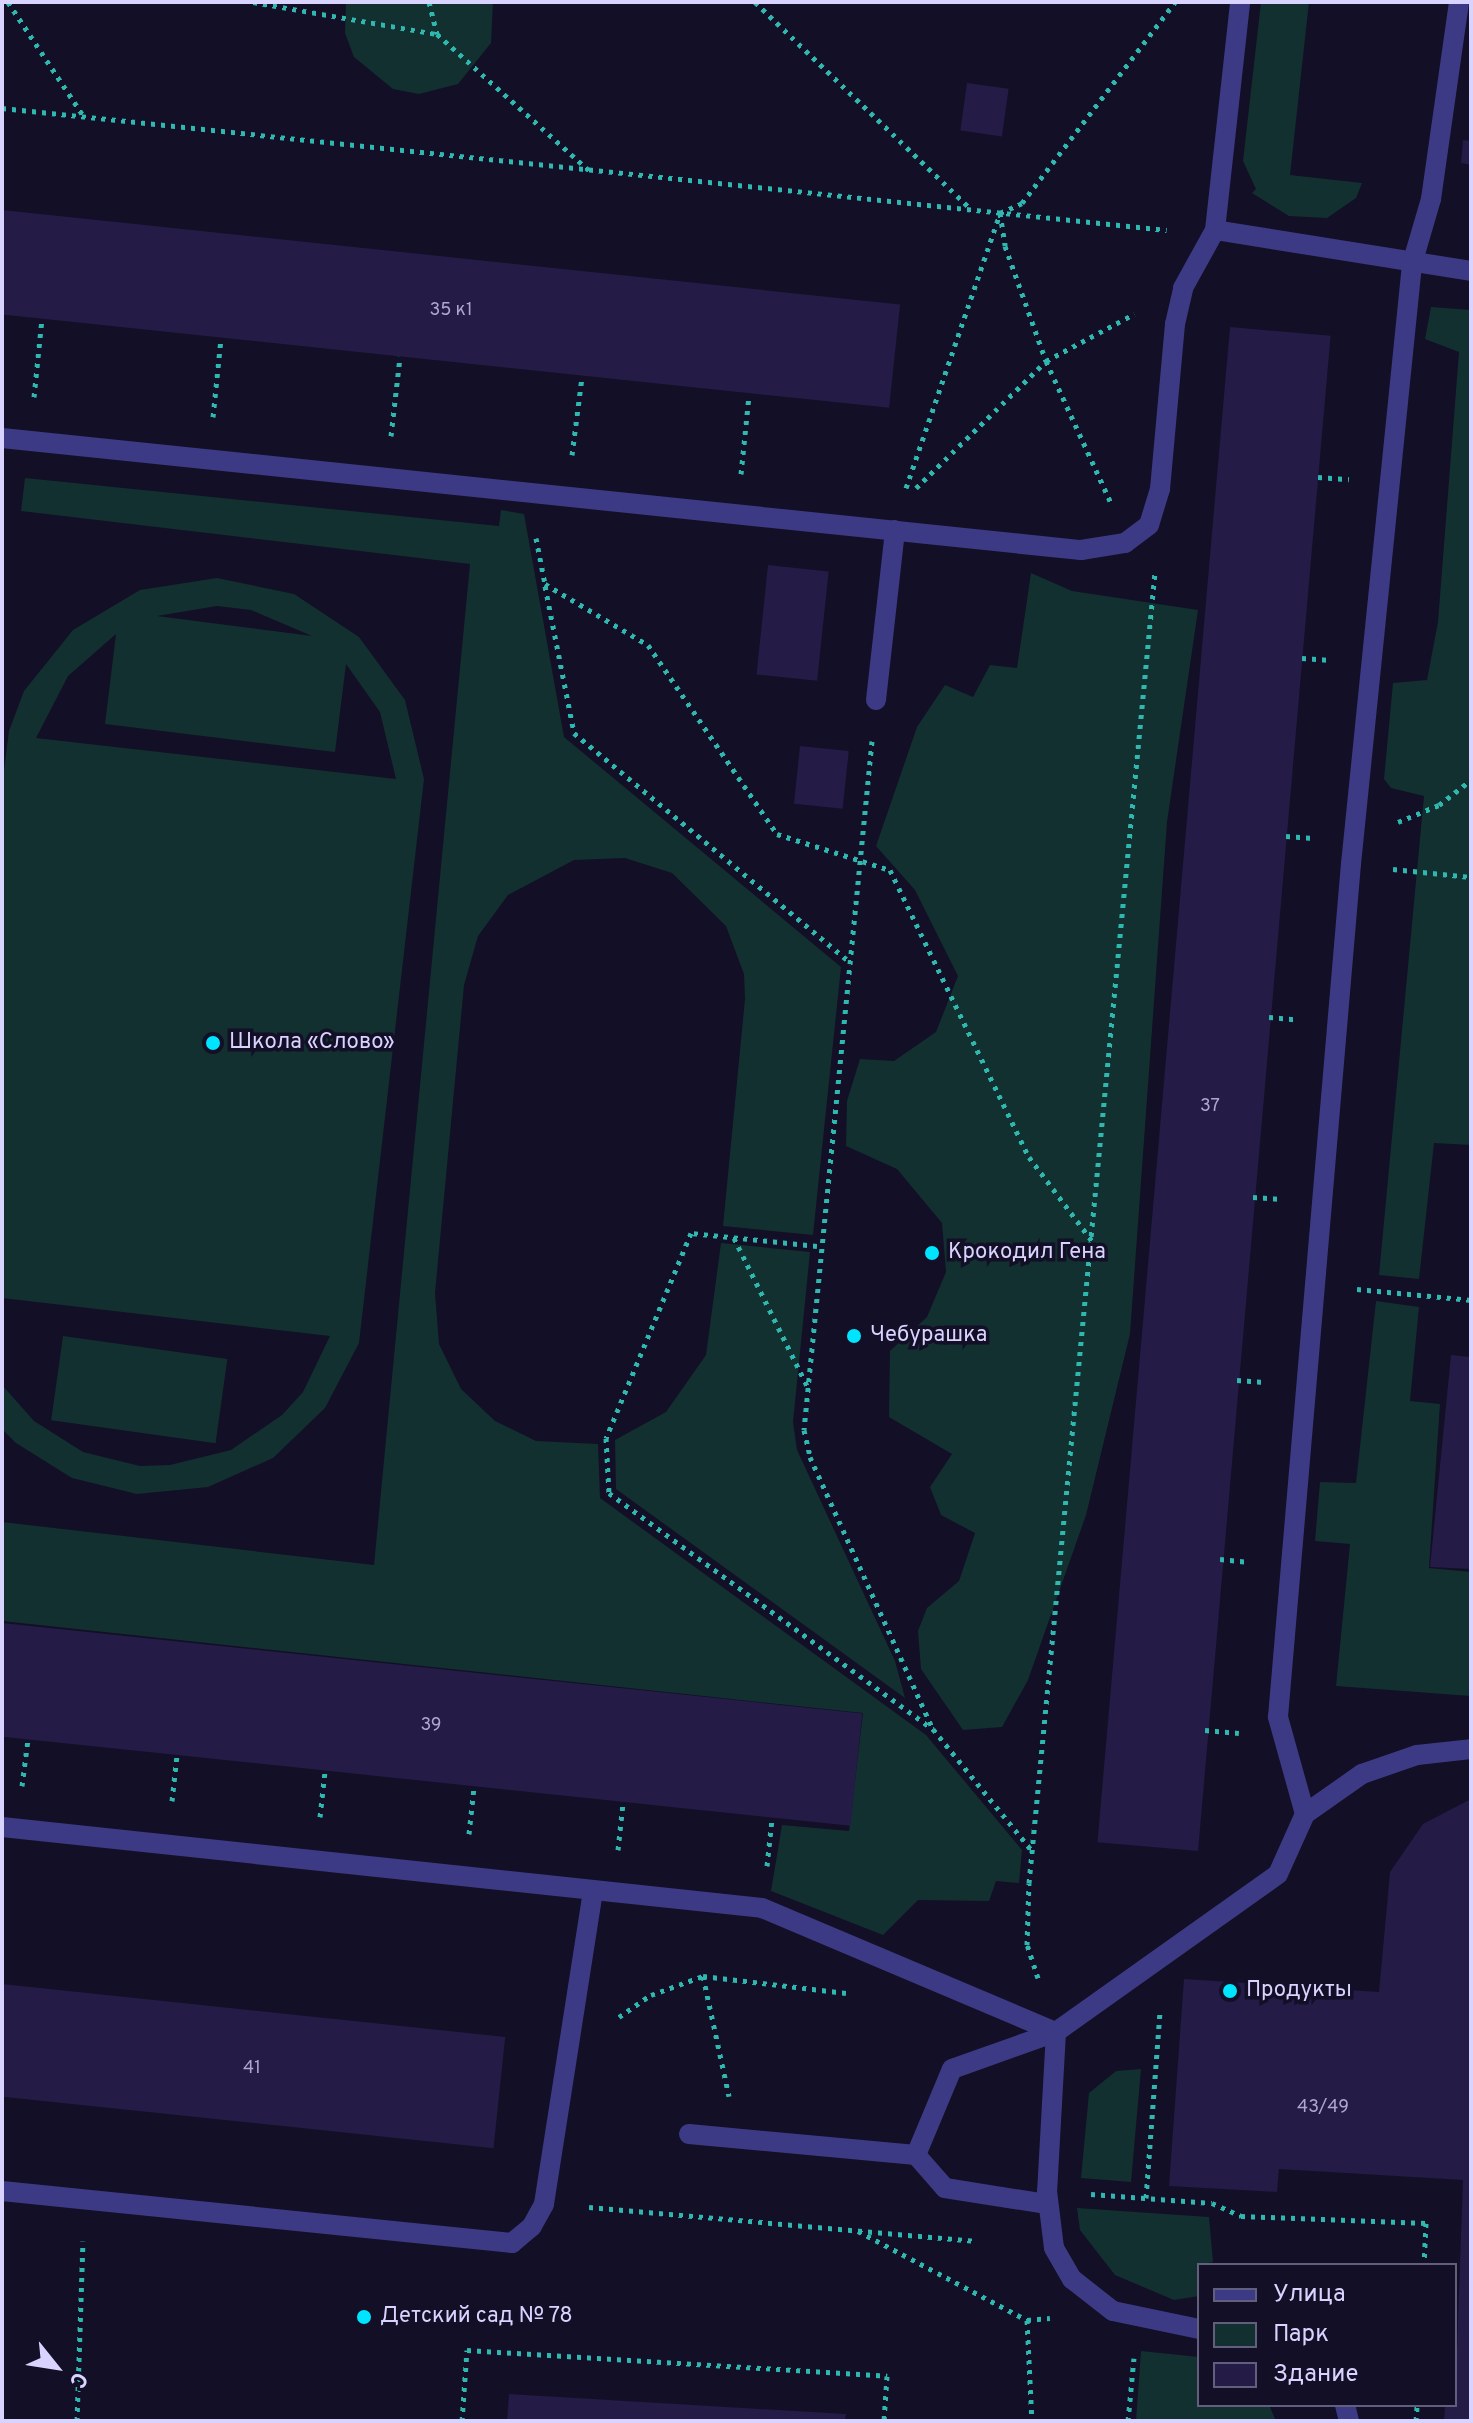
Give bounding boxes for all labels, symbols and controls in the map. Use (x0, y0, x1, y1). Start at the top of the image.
house number: 35 к1 (429, 300, 473, 322)
place label: Школа «Слово» (229, 1030, 395, 1056)
marker: Школа «Слово» (204, 1034, 222, 1052)
house number: 37 (1200, 1096, 1220, 1118)
place label: Крокодил Гена (948, 1240, 1106, 1266)
marker: Крокодил Гена (923, 1244, 941, 1262)
place label: Чебурашка (870, 1323, 987, 1349)
marker: Чебурашка (845, 1327, 863, 1345)
house number: 39 (420, 1715, 442, 1737)
place label: Продукты (1246, 1978, 1352, 2004)
marker: Продукты (1221, 1982, 1239, 2000)
house number: 41 (243, 2058, 261, 2080)
house number: 43/49 (1297, 2097, 1349, 2119)
legend (1197, 2263, 1457, 2407)
text: Улица (1273, 2280, 1346, 2310)
place label: Детский сад № 78 (380, 2304, 574, 2330)
marker: Детский сад № 78 (355, 2308, 373, 2326)
text: Парк (1273, 2320, 1329, 2350)
north arrow (16, 2327, 96, 2407)
text: Здание (1273, 2360, 1359, 2390)
text: С (62, 2366, 92, 2392)

